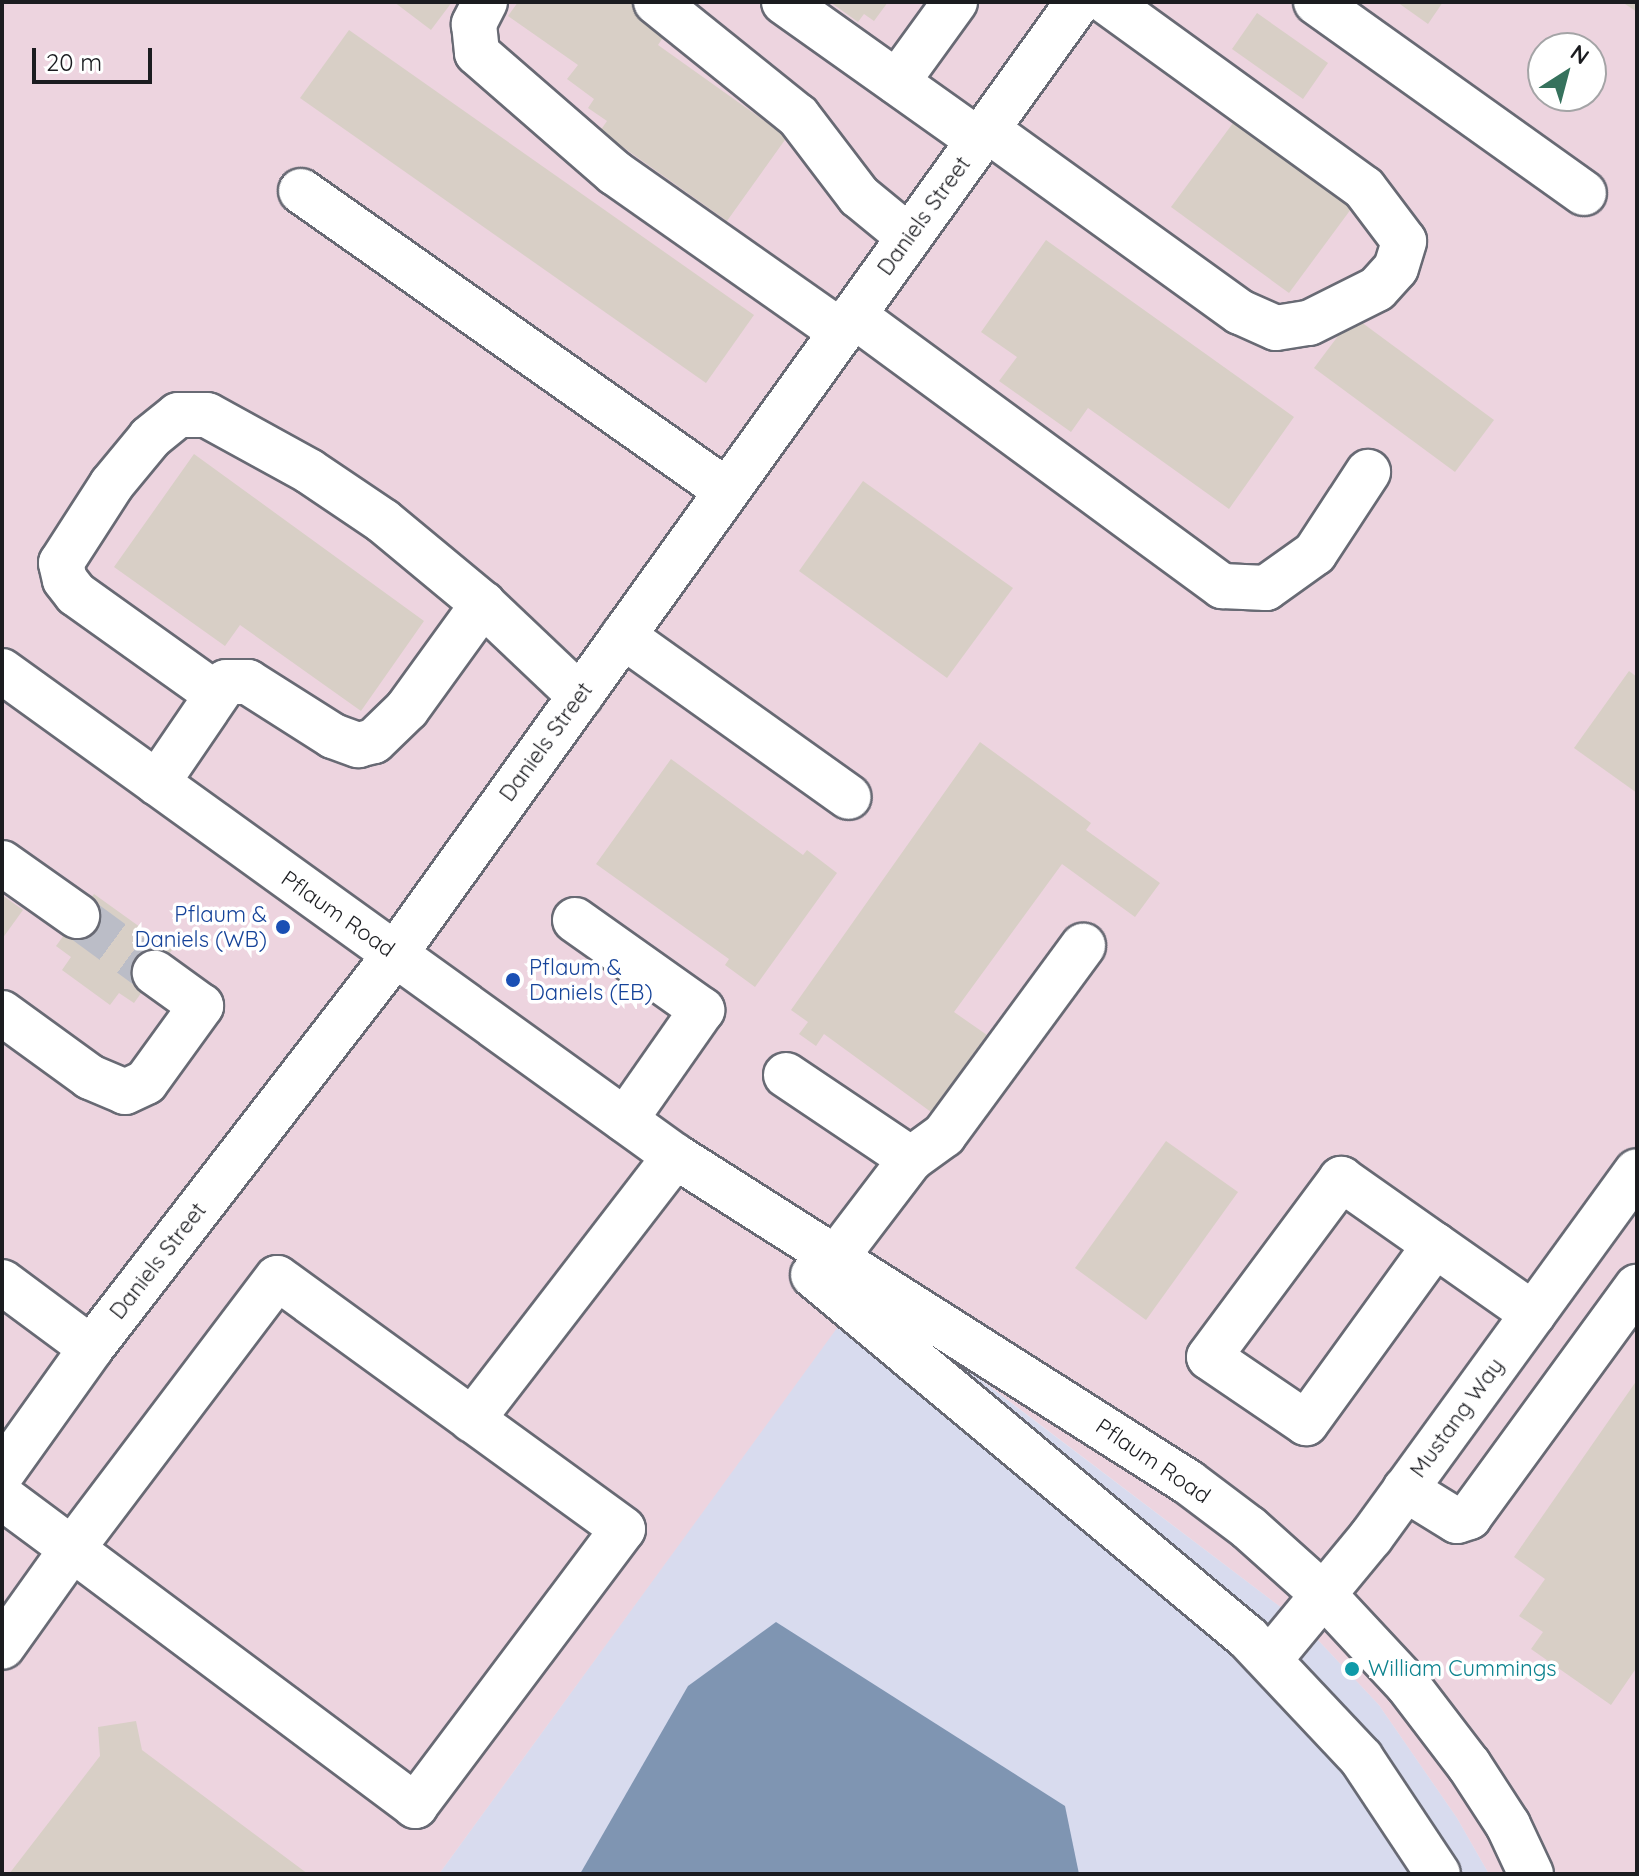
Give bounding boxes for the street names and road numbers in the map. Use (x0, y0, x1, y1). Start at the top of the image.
street label: Daniels Street (872, 151, 976, 281)
street label: Daniels Street (494, 677, 598, 807)
street label: Pflaum Road (276, 865, 400, 963)
street label: Daniels Street (104, 1198, 212, 1324)
street label: Mustang Way (1405, 1353, 1509, 1483)
street label: Pflaum Road (1091, 1413, 1215, 1509)

